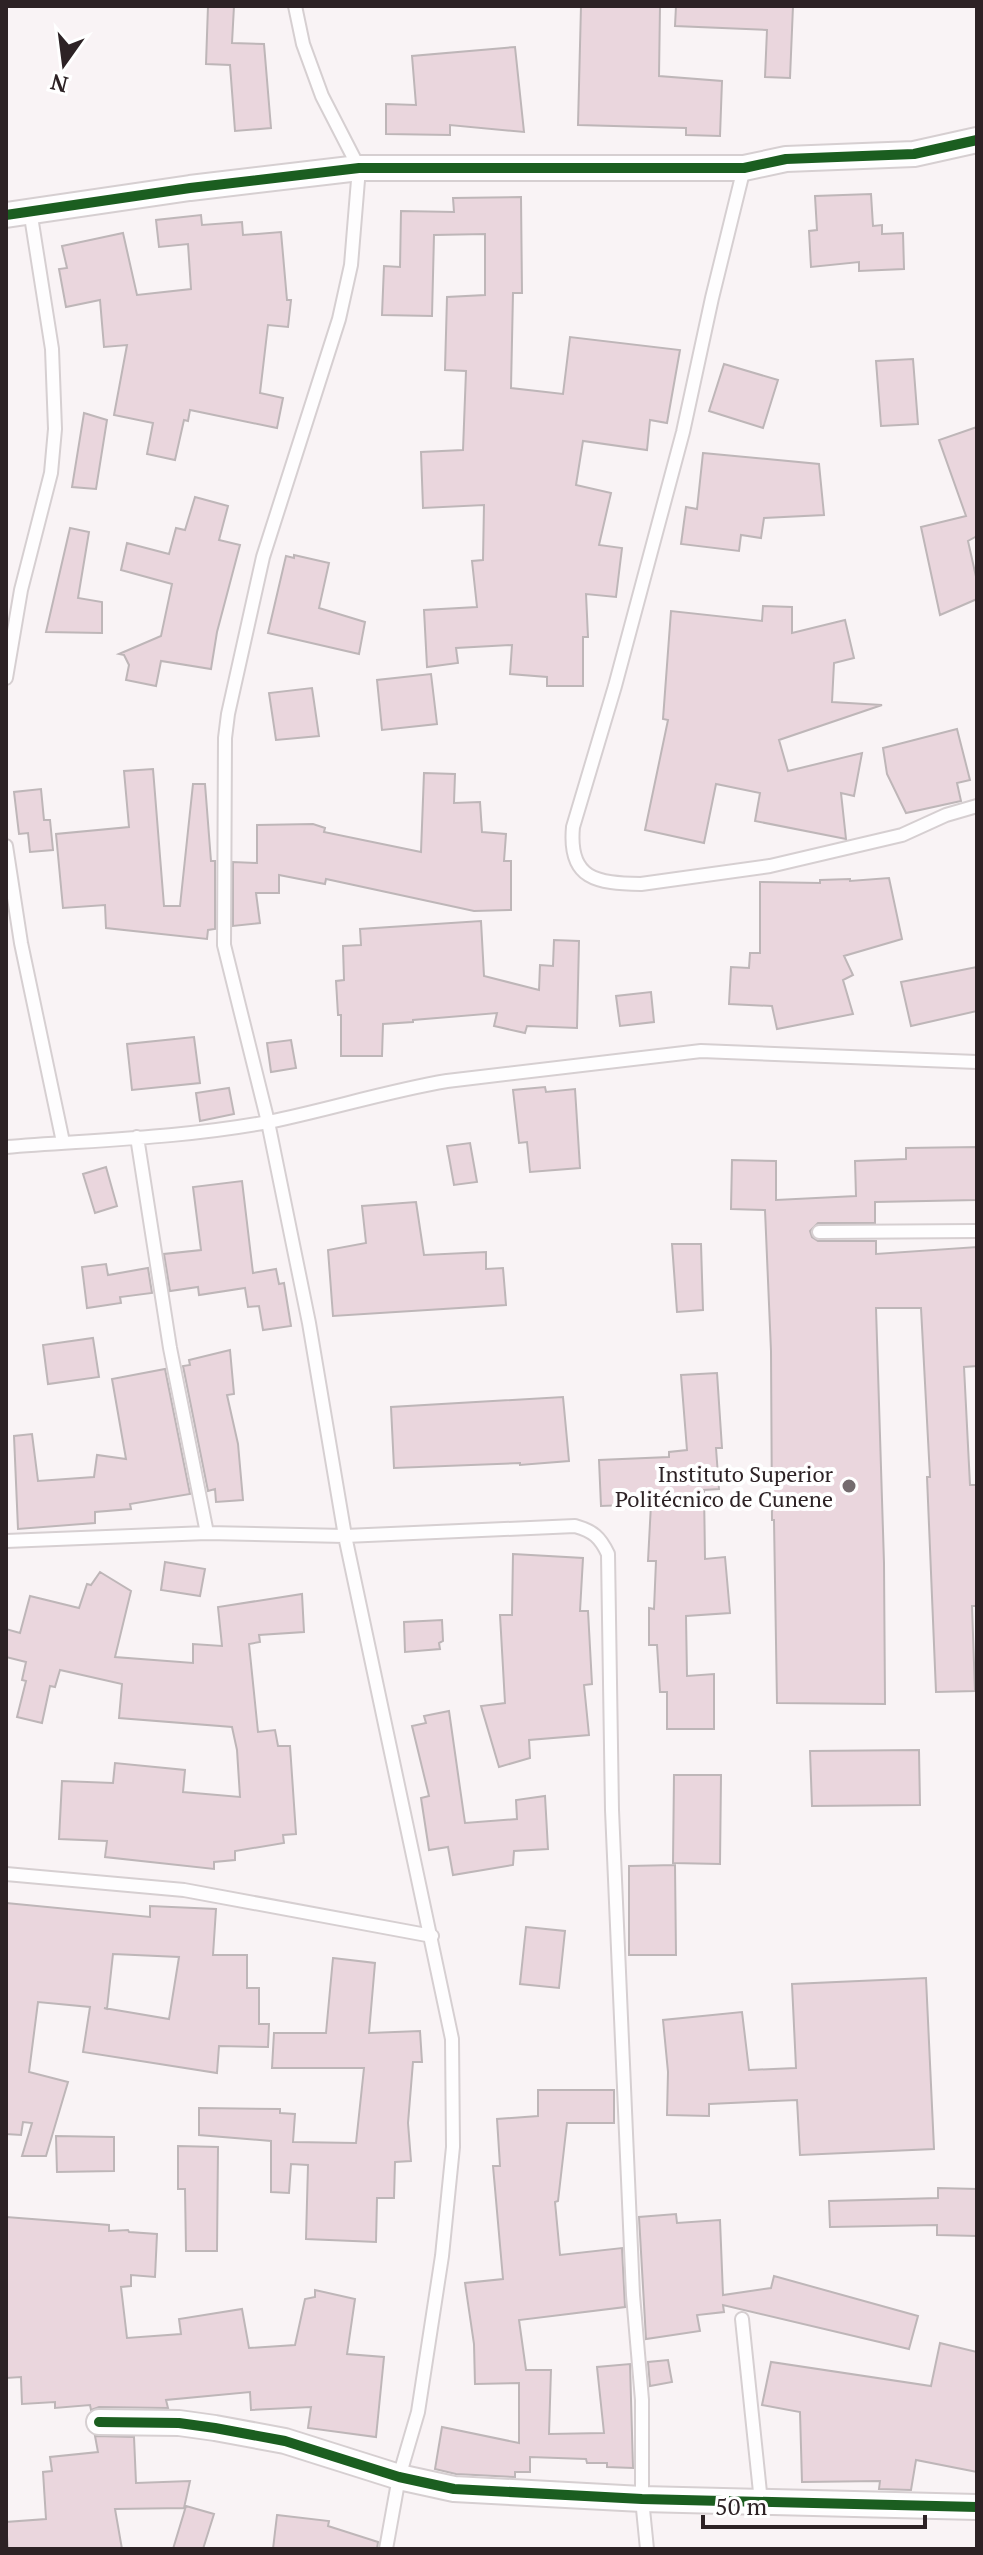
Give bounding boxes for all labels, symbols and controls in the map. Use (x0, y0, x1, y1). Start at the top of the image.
north arrow (24, 24, 104, 104)
text: N (47, 68, 71, 100)
place label: Instituto Superior Politécnico de Cunene (615, 1459, 834, 1513)
marker: Instituto Superior Politécnico de Cunene (840, 1477, 858, 1495)
scale bar (703, 2479, 925, 2529)
text: 50 m (715, 2490, 767, 2522)

